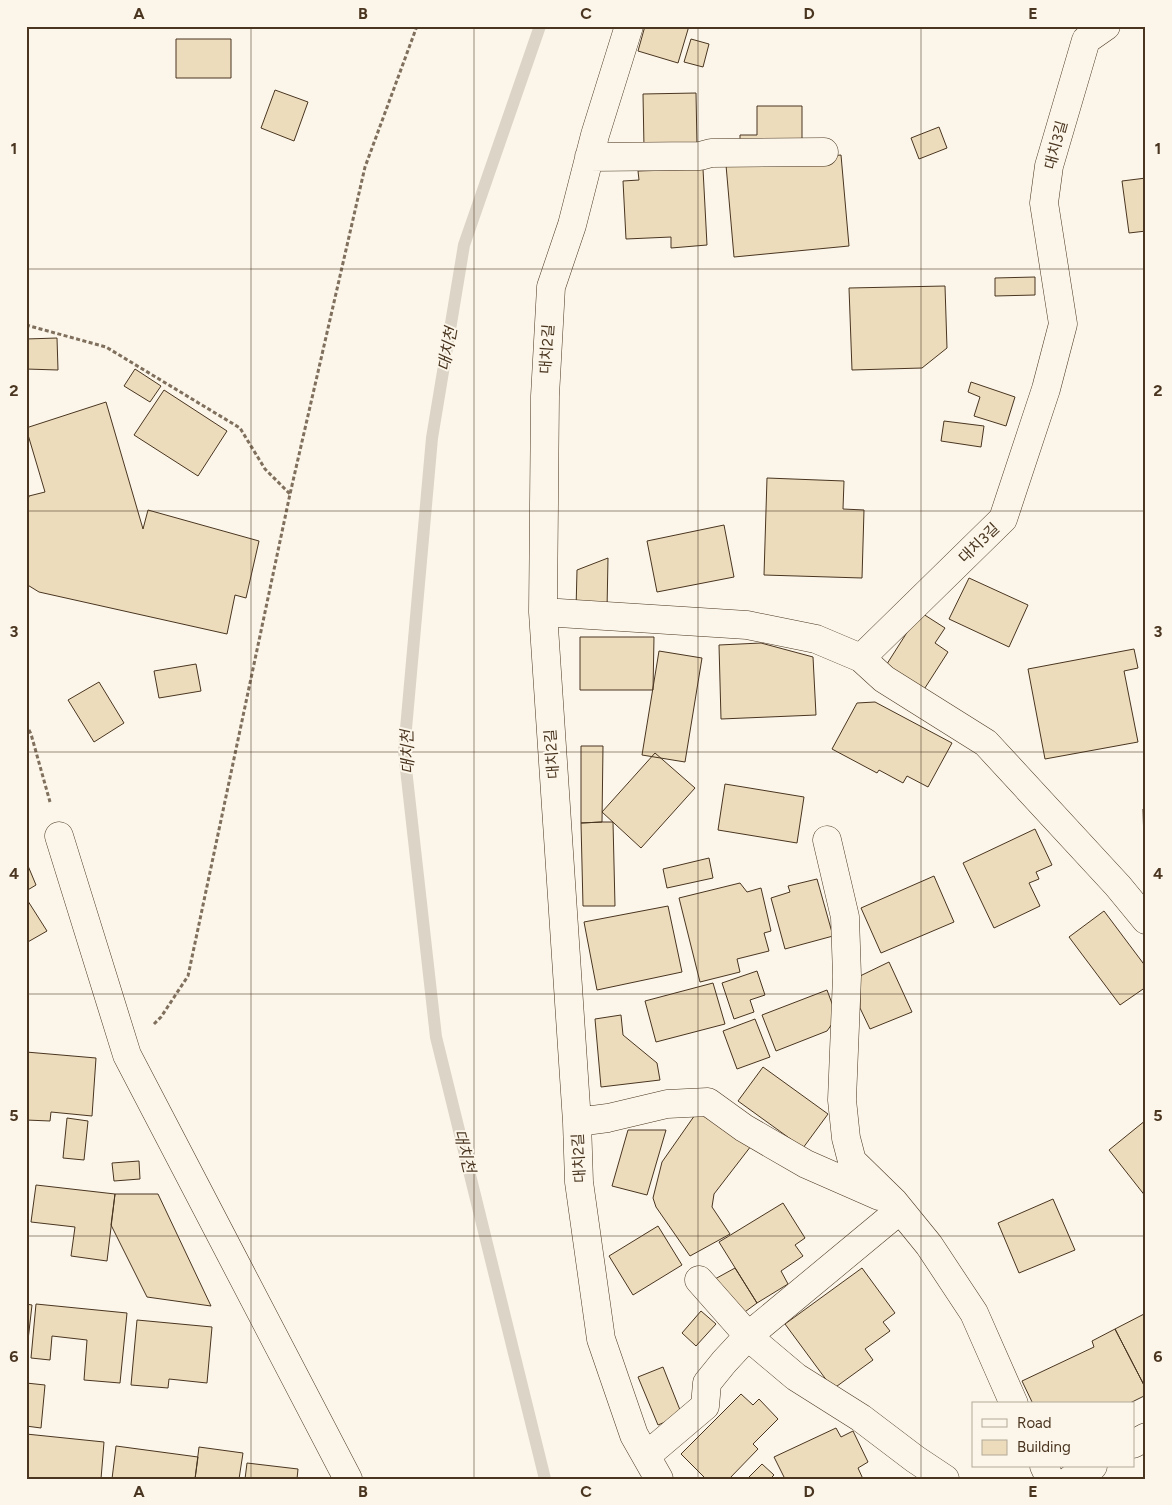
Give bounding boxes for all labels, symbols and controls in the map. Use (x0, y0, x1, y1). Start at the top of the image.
text: A (133, 4, 145, 23)
text: B (358, 4, 368, 23)
text: C (580, 4, 592, 23)
text: D (803, 4, 815, 23)
text: E (1028, 4, 1038, 23)
street label: 대치3길 (1041, 119, 1071, 171)
text: 1 (11, 139, 17, 158)
text: 1 (1155, 139, 1161, 158)
water label: 대치천 (434, 323, 461, 372)
street label: 대치2길 (536, 324, 558, 374)
text: 2 (9, 381, 19, 400)
text: 2 (1153, 381, 1163, 400)
street label: 대치3길 (955, 519, 1003, 567)
text: 3 (10, 622, 19, 641)
text: 3 (1154, 622, 1163, 641)
water label: 대치천 (398, 727, 417, 774)
street label: 대치2길 (541, 729, 563, 779)
text: 4 (9, 864, 19, 883)
text: 4 (1153, 864, 1163, 883)
text: 5 (9, 1106, 19, 1125)
text: 5 (1153, 1106, 1163, 1125)
water label: 대치천 (450, 1127, 480, 1177)
street label: 대치2길 (569, 1133, 589, 1183)
text: 6 (9, 1347, 19, 1366)
text: 6 (1153, 1347, 1163, 1366)
legend (972, 1402, 1134, 1468)
text: Road (1017, 1414, 1052, 1432)
text: Building (1017, 1438, 1071, 1456)
text: A (133, 1482, 145, 1501)
text: B (358, 1482, 368, 1501)
text: C (580, 1482, 592, 1501)
text: D (803, 1482, 815, 1501)
text: E (1028, 1482, 1038, 1501)

